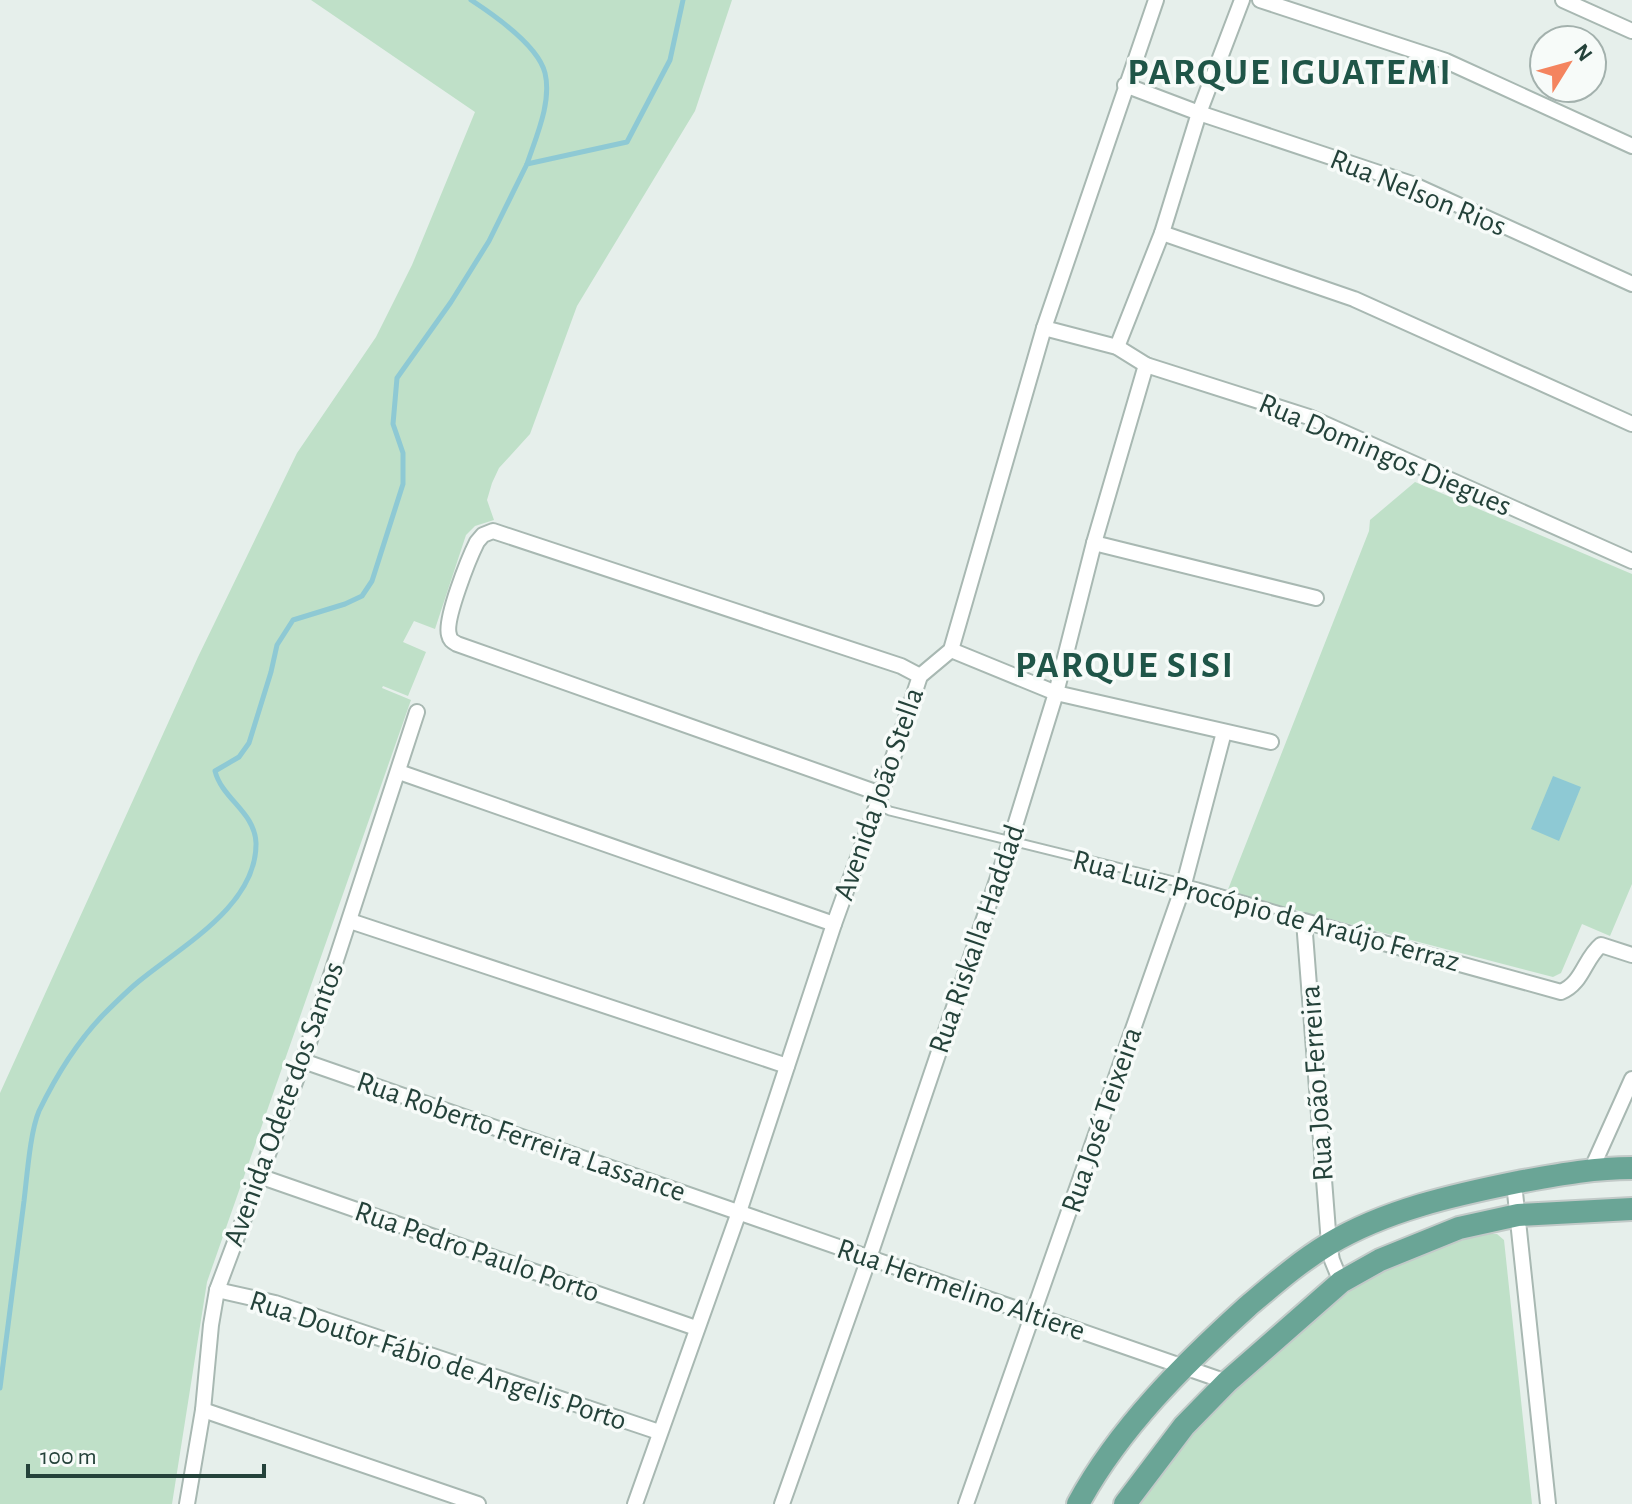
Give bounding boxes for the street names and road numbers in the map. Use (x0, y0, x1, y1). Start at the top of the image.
street label: Rua Nelson Rios (1326, 144, 1510, 242)
street label: Rua Domingos Diegues (1254, 388, 1516, 522)
street label: Avenida João Stella (829, 684, 929, 904)
street label: Rua Riskalla Haddad (924, 821, 1030, 1057)
street label: Rua Luiz Procópio de Araújo Ferraz (1069, 845, 1463, 977)
street label: Avenida Odete dos Santos (219, 958, 349, 1250)
street label: Rua João Ferreira (1295, 984, 1339, 1182)
street label: Rua José Teixeira (1056, 1023, 1148, 1217)
street label: Rua Roberto Ferreira Lassance (353, 1067, 689, 1207)
street label: Rua Pedro Paulo Porto (351, 1196, 603, 1308)
street label: Rua Hermelino Altiere (833, 1233, 1089, 1347)
street label: Rua Doutor Fábio de Angelis Porto (246, 1286, 630, 1436)

